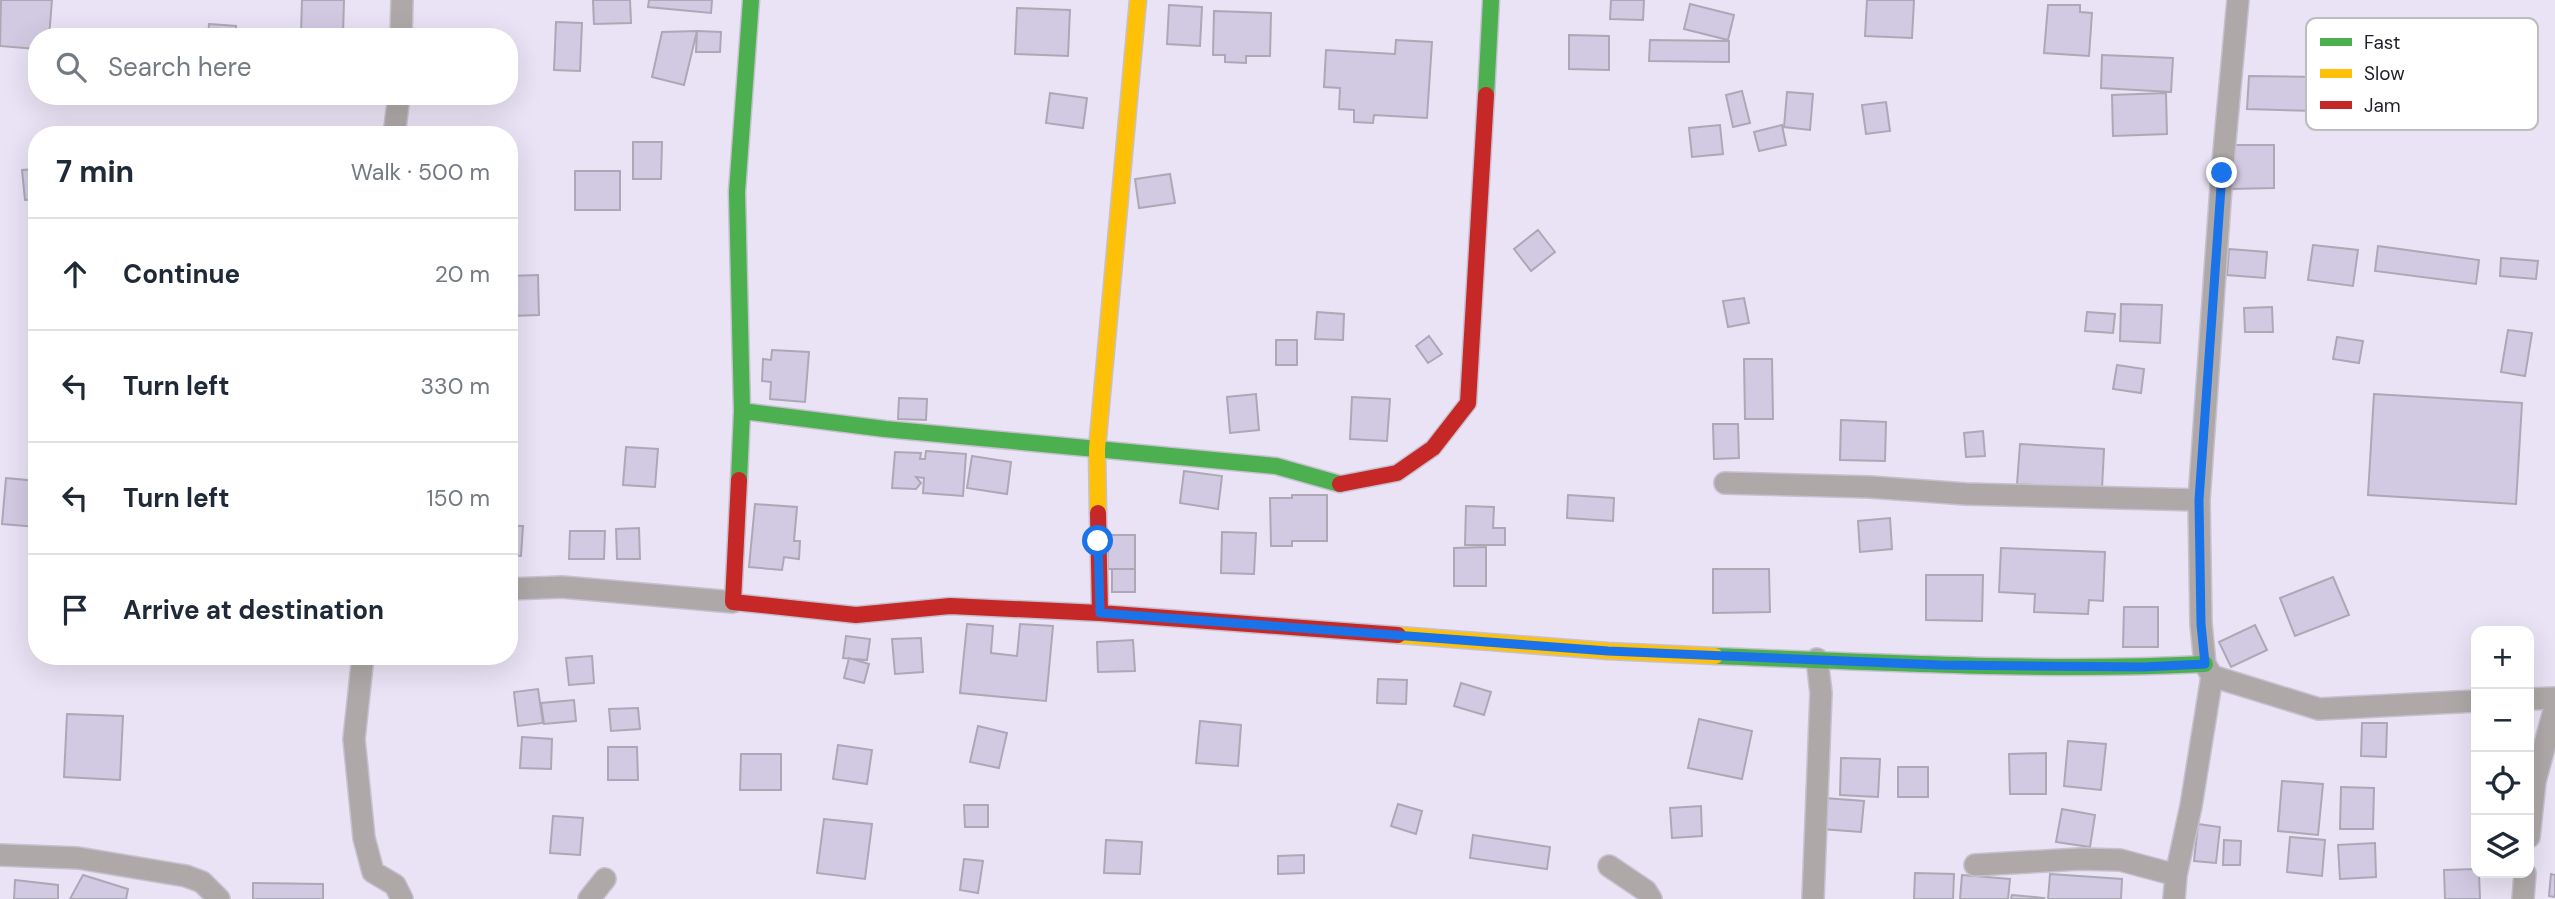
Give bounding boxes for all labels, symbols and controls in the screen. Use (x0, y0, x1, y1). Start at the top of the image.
legend (2306, 18, 2538, 130)
search box (28, 28, 518, 105)
text: Fast (2364, 30, 2400, 55)
icon: search (52, 48, 90, 86)
text: Search here (108, 50, 251, 84)
text: Slow (2364, 61, 2405, 86)
text: Jam (2364, 93, 2401, 118)
text: 7 min (56, 152, 134, 191)
text: Walk · 500 m (351, 157, 490, 187)
route end (2206, 157, 2237, 188)
icon: ahead (56, 255, 94, 293)
text: Continue (123, 257, 240, 291)
text: 20 m (435, 259, 490, 289)
icon: left (56, 367, 94, 405)
text: Turn left (123, 369, 230, 403)
text: 330 m (420, 371, 490, 401)
icon: left (56, 479, 94, 517)
text: Turn left (123, 481, 230, 515)
text: 150 m (426, 483, 490, 513)
route start (1082, 525, 1113, 556)
icon: arrive (56, 591, 94, 629)
text: Arrive at destination (123, 593, 384, 627)
map controls (2471, 626, 2534, 878)
button: + (2471, 626, 2534, 689)
button: − (2471, 689, 2534, 752)
button: locate (2471, 752, 2534, 815)
button: layers (2471, 815, 2534, 878)

